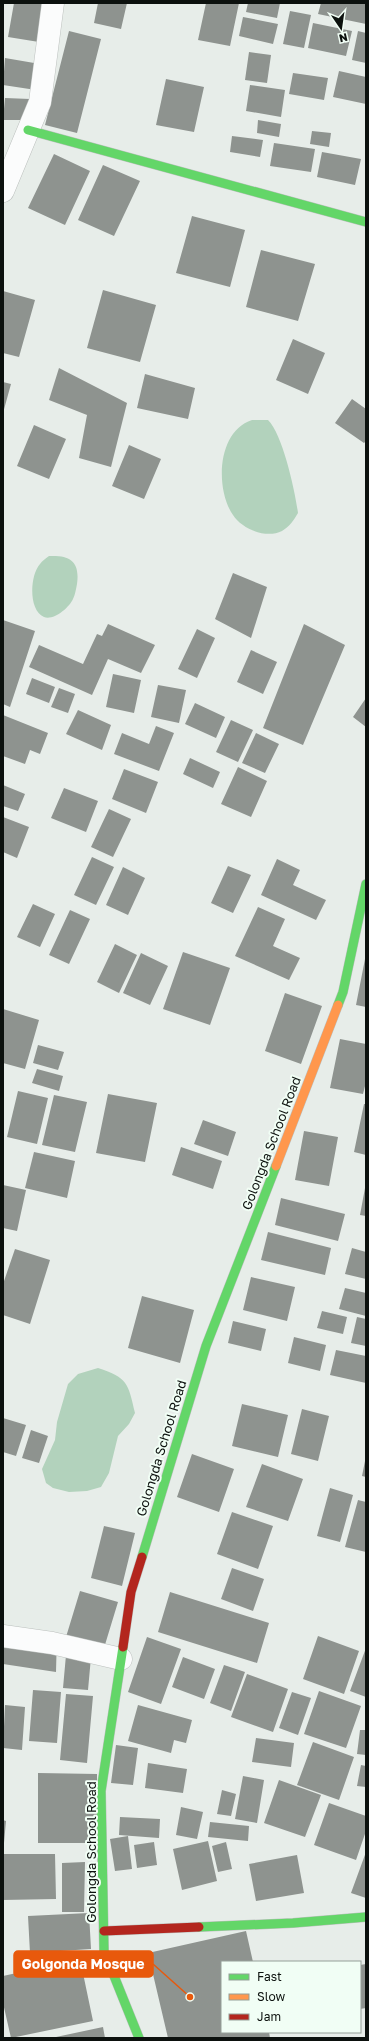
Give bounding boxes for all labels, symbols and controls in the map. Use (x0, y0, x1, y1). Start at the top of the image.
north arrow (321, 8, 361, 48)
text: N (338, 31, 349, 46)
street label: Golongda School Road (238, 1074, 304, 1212)
street label: Golongda School Road (133, 1378, 189, 1518)
street label: Golongda School Road (83, 1781, 99, 1923)
callout: Golgonda Mosque (14, 1951, 153, 1977)
text: Golgonda Mosque (22, 1955, 144, 1972)
legend (221, 1961, 361, 2033)
text: Fast (257, 1969, 282, 1984)
text: Slow (257, 1989, 285, 2004)
text: Jam (257, 2009, 281, 2024)

